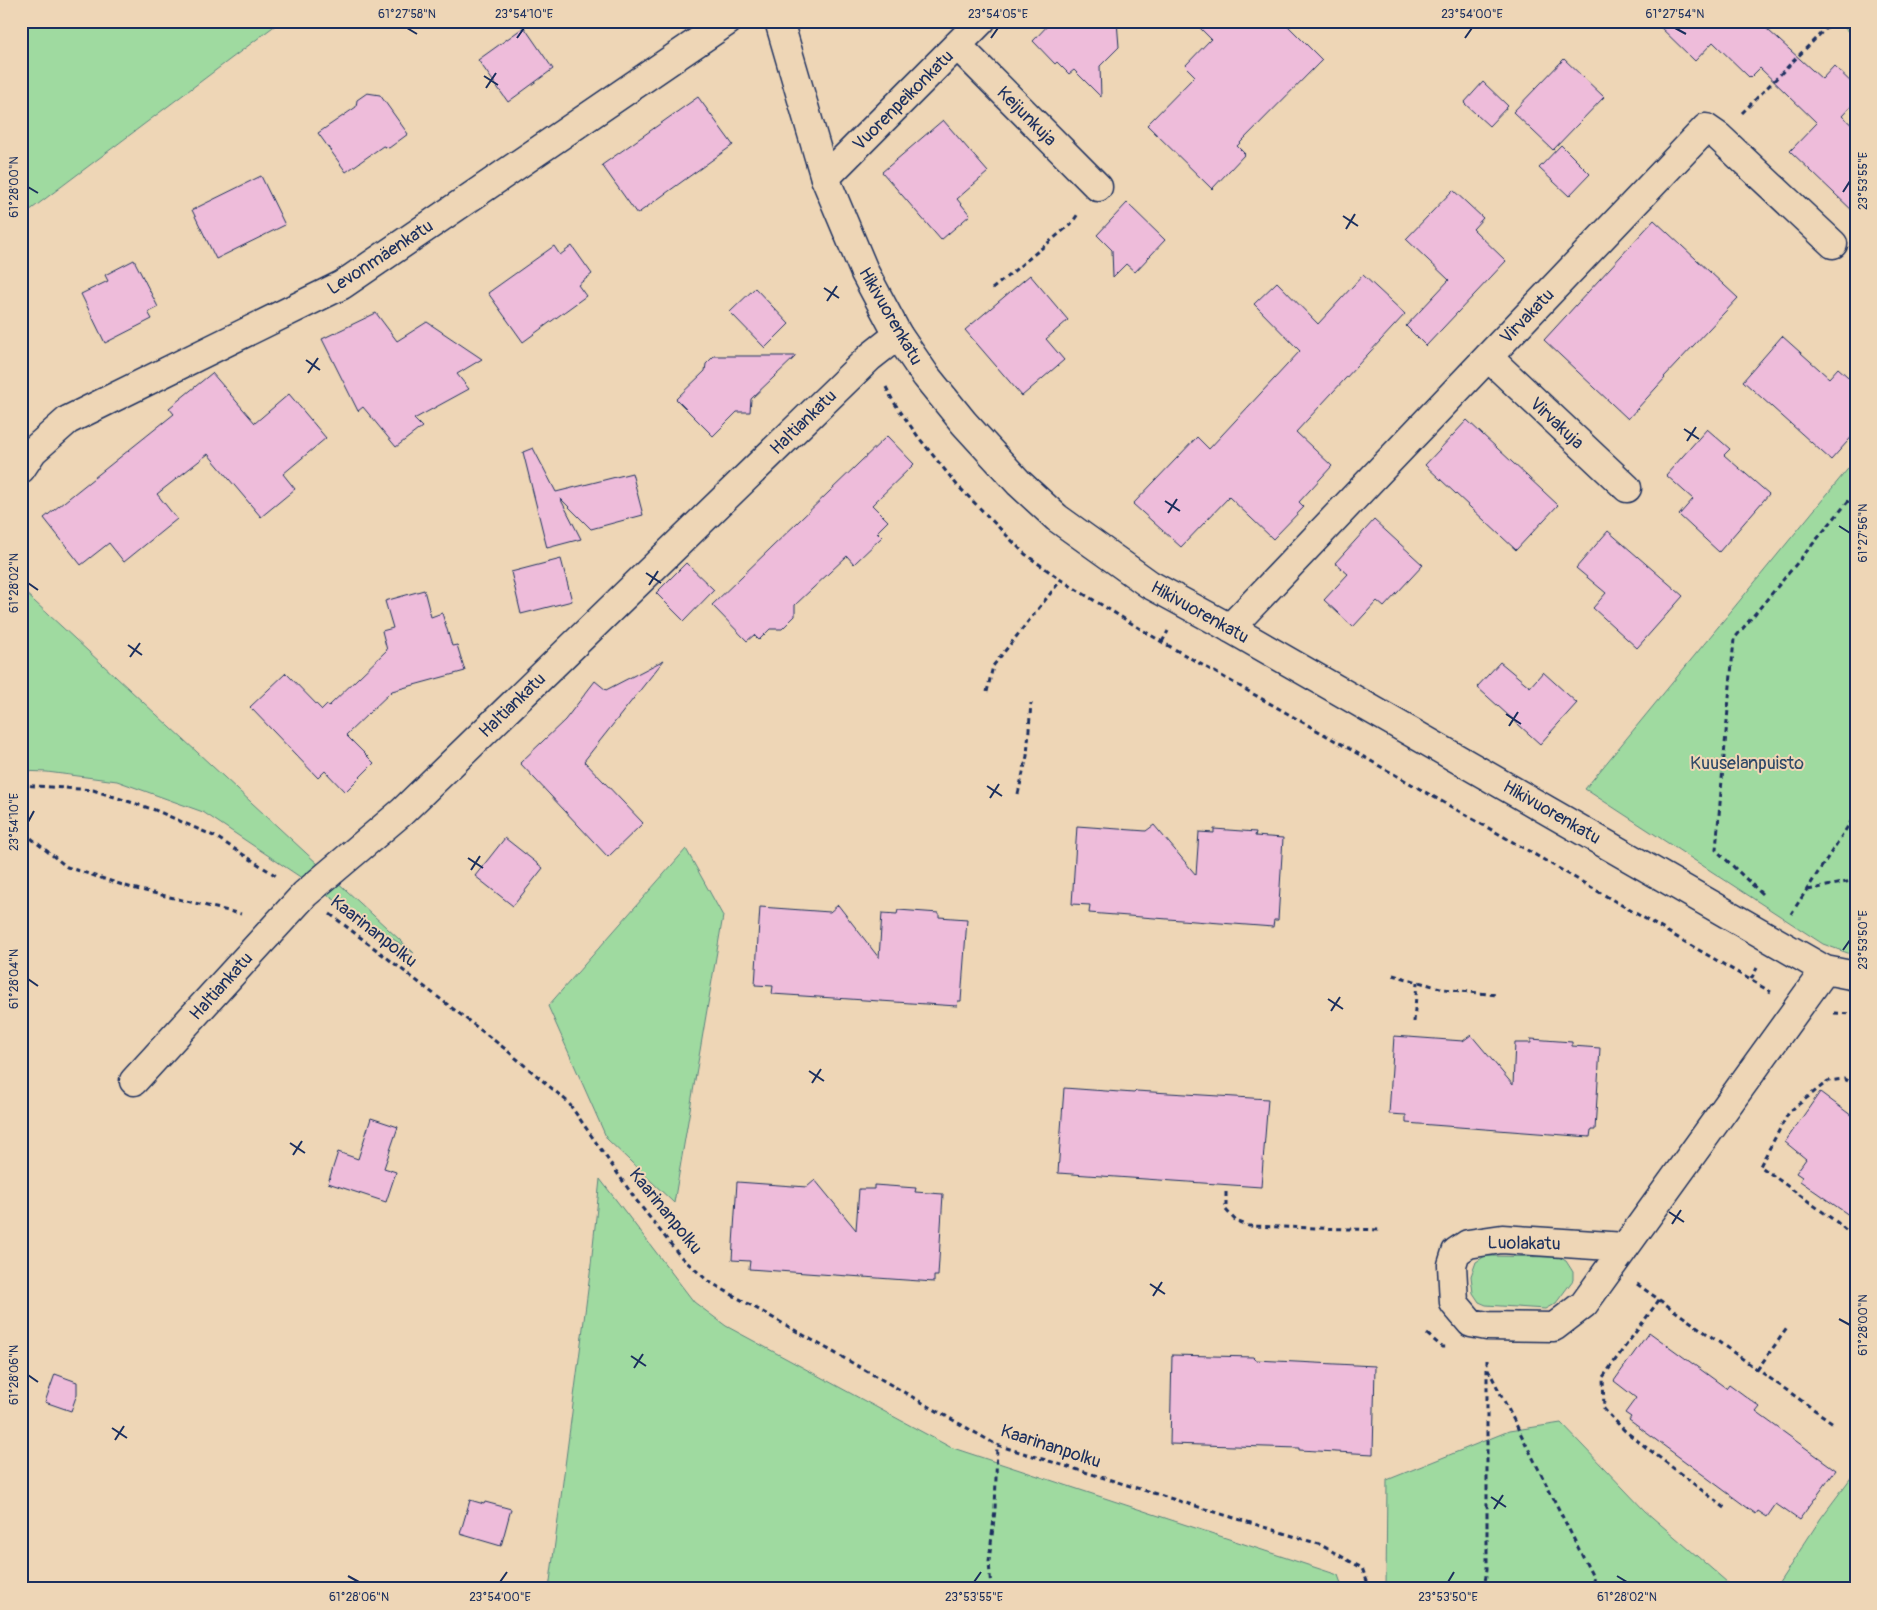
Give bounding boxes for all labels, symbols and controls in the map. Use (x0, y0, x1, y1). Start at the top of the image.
text: 61°27'58"N (378, 7, 436, 22)
text: 23°54'10"E (495, 7, 553, 22)
text: 23°54'05"E (968, 7, 1028, 22)
text: 23°54'00"E (1441, 7, 1503, 22)
text: 61°27'54"N (1646, 7, 1704, 22)
street label: Vuorenpeikonkatu (848, 45, 959, 156)
street label: Keijunkuja (992, 82, 1061, 151)
text: 23°53'55"E (1856, 152, 1871, 210)
text: 61°28'00"N (7, 156, 22, 218)
street label: Levonmäenkatu (323, 215, 438, 300)
street label: Hikivuorenkatu (853, 263, 928, 369)
street label: Virvakatu (1495, 284, 1559, 349)
street label: Haltiankatu (765, 385, 842, 460)
street label: Virvakuja (1525, 392, 1589, 454)
text: 61°27'56"N (1856, 504, 1871, 562)
text: 61°28'02"N (7, 553, 22, 613)
street label: Hikivuorenkatu (1146, 576, 1253, 649)
street label: Haltiankatu (474, 668, 551, 743)
park label: Kuuselanpuisto (1690, 752, 1804, 775)
street label: Hikivuorenkatu (1499, 775, 1605, 850)
text: 23°54'10"E (7, 793, 22, 851)
street label: Kaarinanpolku (326, 890, 422, 973)
text: 23°53'50"E (1856, 910, 1871, 970)
street label: Haltiankatu (185, 947, 258, 1025)
text: 61°28'04"N (7, 949, 22, 1009)
street label: Kaarinanpolku (624, 1164, 707, 1259)
street label: Luolakatu (1487, 1231, 1561, 1256)
text: 61°28'00"N (1856, 1294, 1871, 1356)
text: 61°28'06"N (7, 1345, 22, 1405)
street label: Kaarinanpolku (998, 1419, 1104, 1474)
text: 61°28'06"N (329, 1590, 389, 1605)
text: 23°54'00"E (469, 1590, 531, 1605)
text: 23°53'55"E (945, 1590, 1003, 1605)
text: 23°53'50"E (1418, 1590, 1478, 1605)
text: 61°28'02"N (1597, 1590, 1657, 1605)

